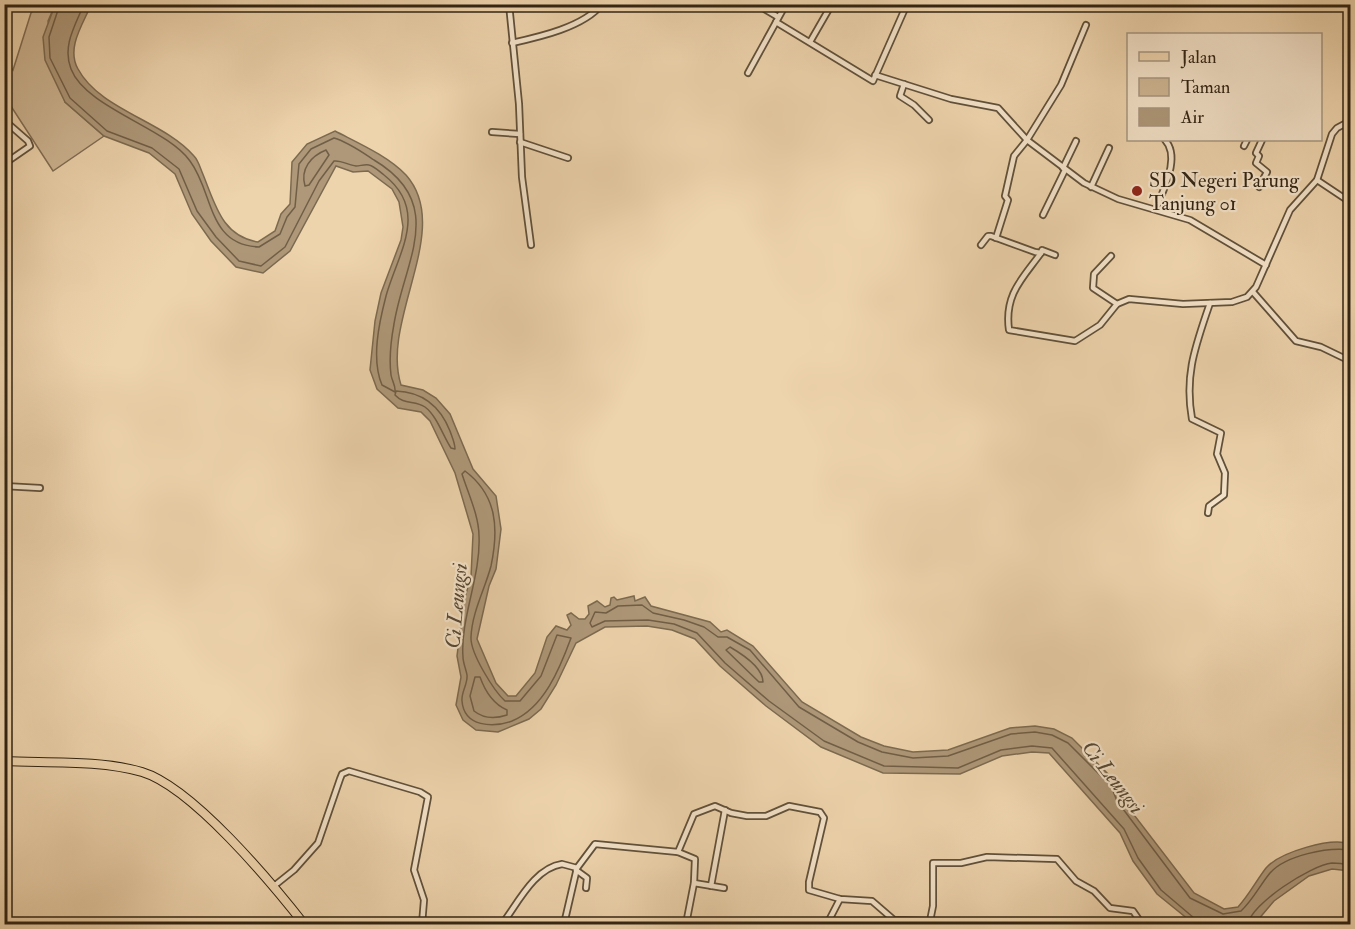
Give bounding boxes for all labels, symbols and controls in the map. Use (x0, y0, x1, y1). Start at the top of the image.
legend (1127, 33, 1322, 141)
text: Jalan (1180, 46, 1217, 69)
text: Taman (1181, 76, 1230, 99)
text: Air (1180, 106, 1204, 129)
place label: SD Negeri Parung Tanjung 01 (1149, 168, 1300, 216)
marker: SD Negeri Parung Tanjung 01 (1130, 184, 1144, 198)
water label: Ci Leungsi (439, 562, 474, 650)
water label: Ci Leungsi (1076, 735, 1150, 820)

